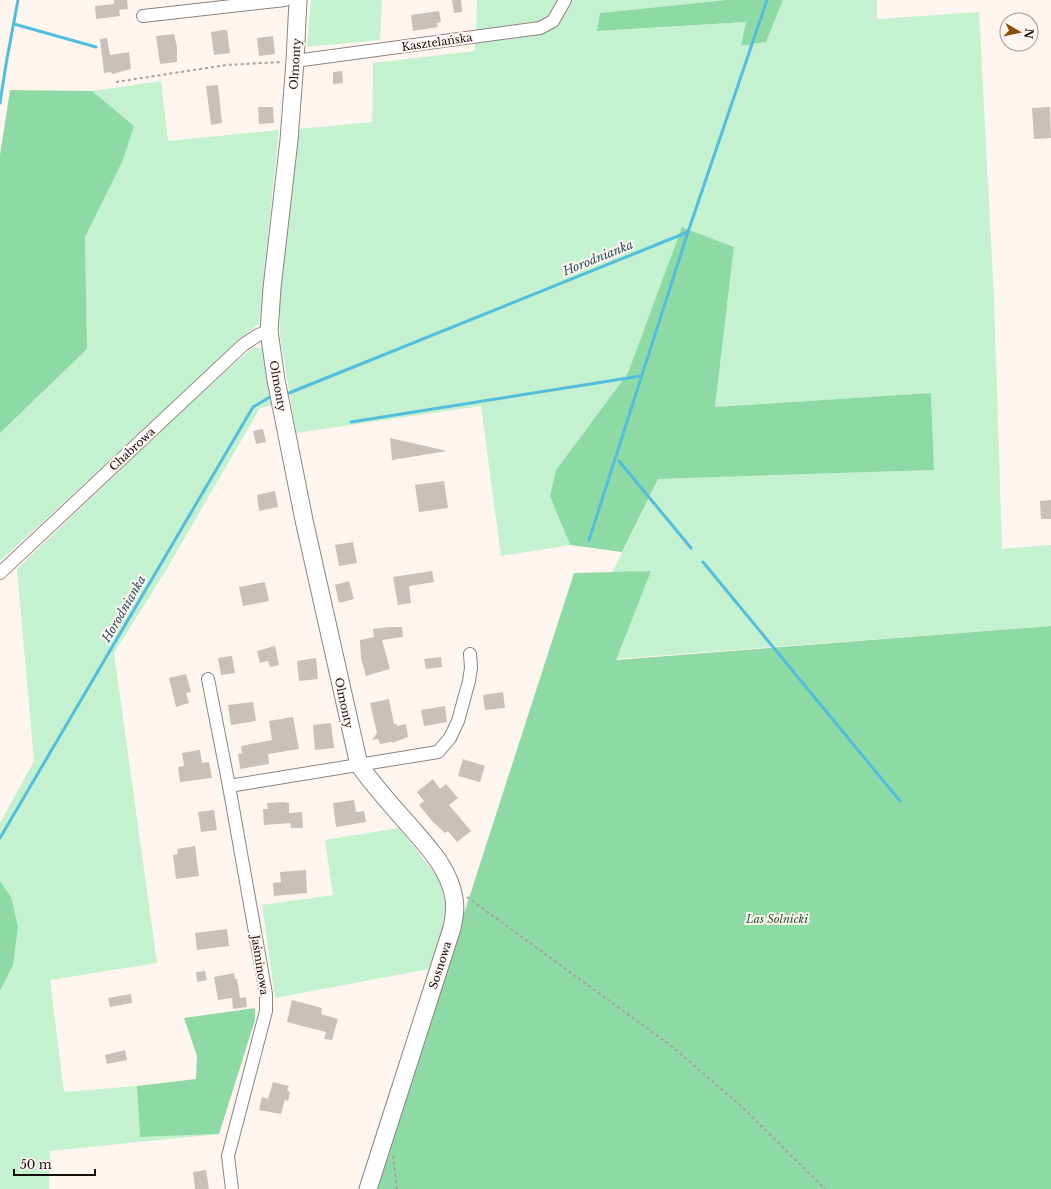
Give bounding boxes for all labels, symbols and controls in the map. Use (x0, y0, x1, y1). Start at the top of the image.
north arrow (999, 12, 1039, 52)
text: N (1021, 27, 1037, 40)
street label: Kasztelańska (401, 30, 474, 54)
street label: Olmonty (286, 38, 304, 90)
water label: Horodnianka (559, 237, 635, 279)
street label: Olmonty (267, 359, 289, 413)
street label: Chabrowa (106, 424, 158, 474)
water label: Horodnianka (98, 573, 149, 646)
street label: Olmonty (332, 676, 356, 730)
park label: Las Solnicki (745, 912, 808, 926)
street label: Jaśminowa (248, 932, 272, 997)
street label: Sosnowa (426, 939, 455, 991)
scale bar (14, 1151, 95, 1177)
text: 50 m (20, 1157, 52, 1172)

